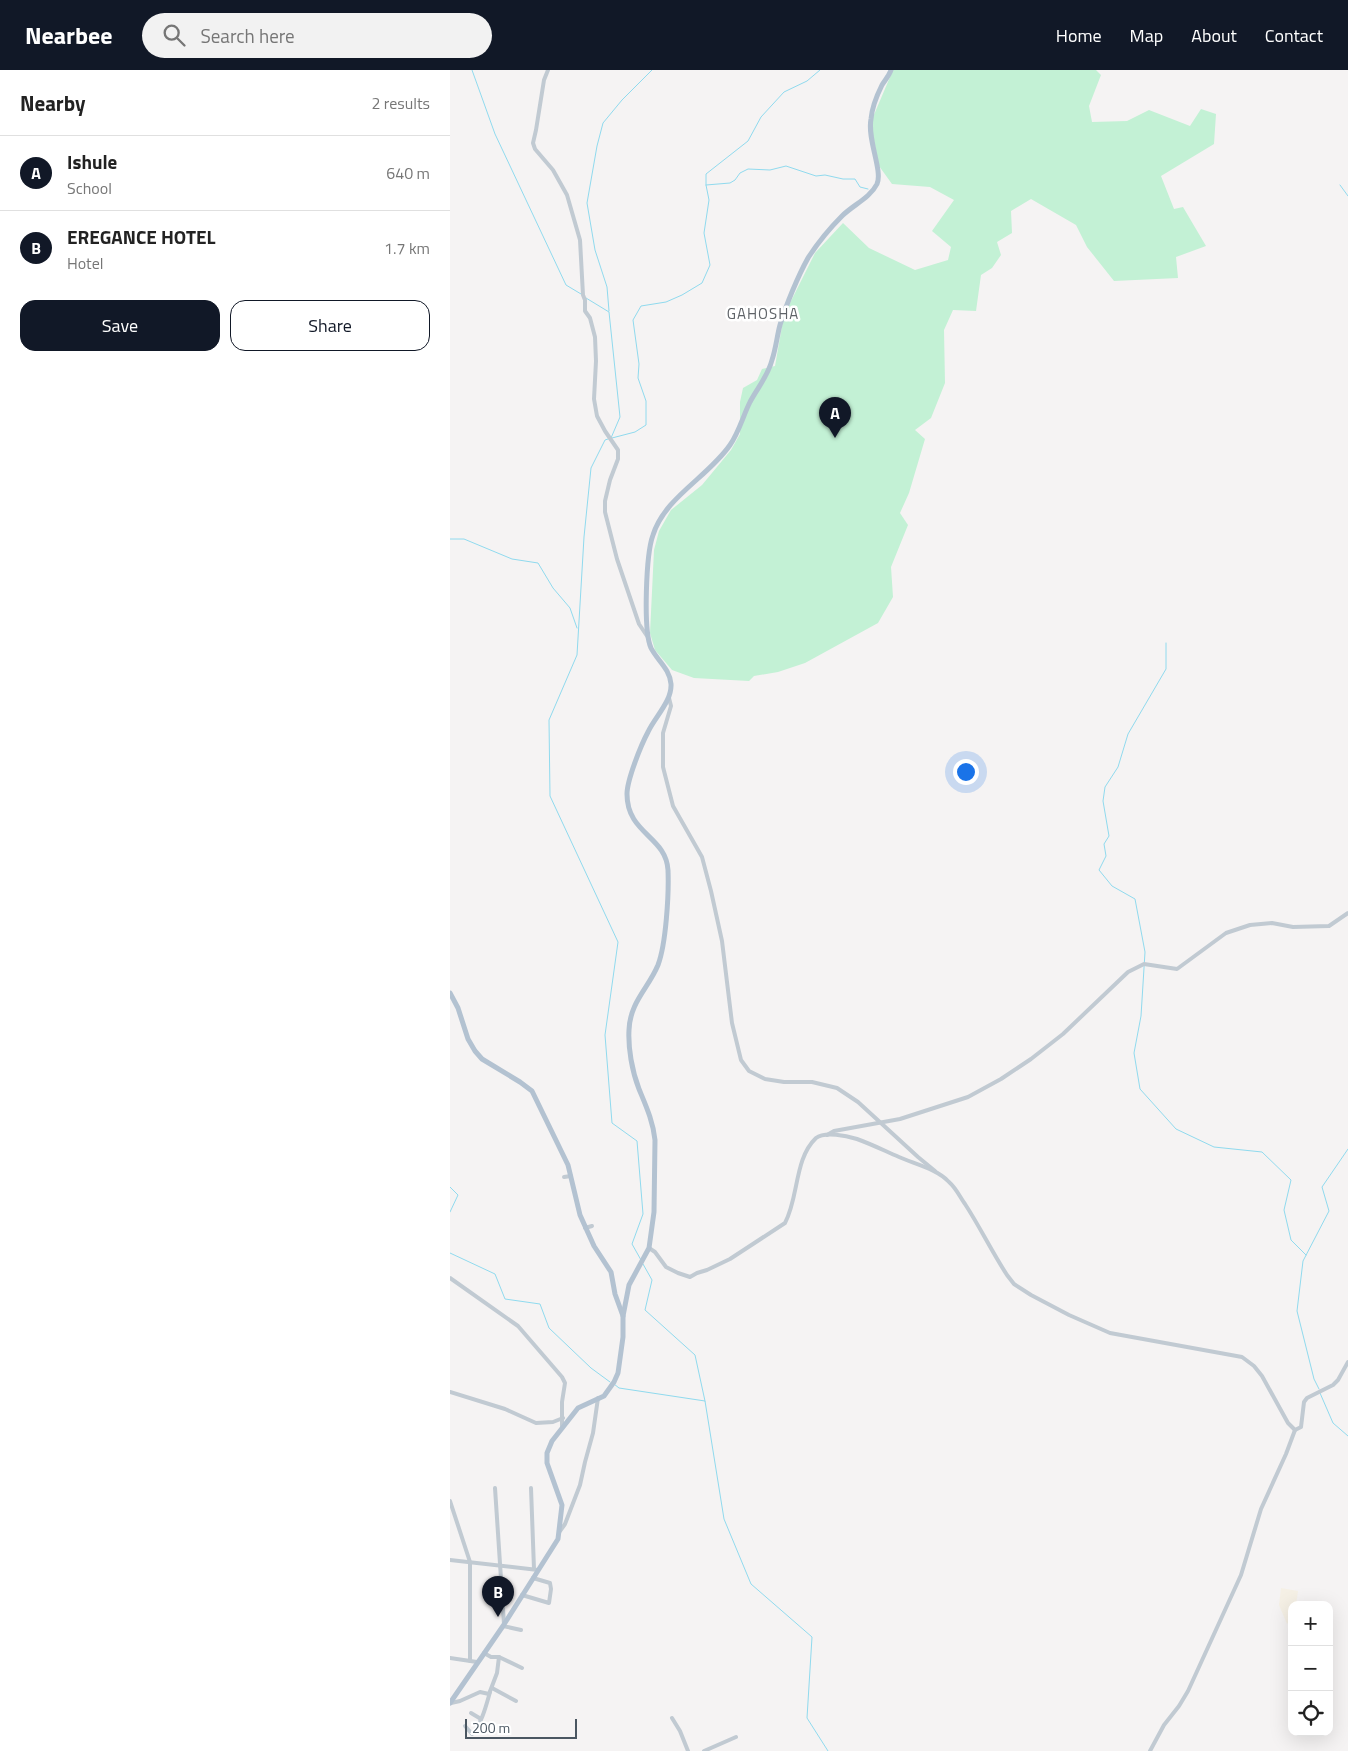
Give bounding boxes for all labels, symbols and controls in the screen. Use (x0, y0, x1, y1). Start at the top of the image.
search box (142, 13, 492, 58)
text: Nearbee (25, 17, 112, 53)
icon: search (160, 21, 188, 49)
text: Search here (200, 21, 295, 50)
text: Home (1056, 22, 1102, 49)
text: Map (1130, 22, 1163, 49)
text: About (1191, 22, 1237, 49)
text: Contact (1265, 22, 1323, 49)
text: Nearby (20, 87, 85, 119)
text: 2 results (371, 91, 430, 115)
text: Ishule (67, 147, 117, 176)
text: A (31, 161, 41, 185)
text: 640 m (386, 161, 430, 185)
text: School (67, 176, 112, 200)
text: EREGANCE HOTEL (67, 222, 216, 251)
text: B (31, 236, 41, 260)
text: 1.7 km (384, 236, 430, 260)
text: Hotel (67, 251, 104, 275)
button: Save (20, 300, 220, 351)
button: Share (230, 300, 430, 351)
district label: GAHOSHA (727, 302, 799, 325)
pin: A (819, 397, 851, 438)
your location (953, 759, 979, 785)
pin: B (482, 1576, 514, 1617)
map controls (1288, 1601, 1333, 1736)
button: + (1288, 1601, 1333, 1646)
button: − (1288, 1646, 1333, 1691)
button: locate (1288, 1691, 1333, 1736)
scale bar (465, 1716, 578, 1739)
text: 200 m (472, 1717, 510, 1738)

